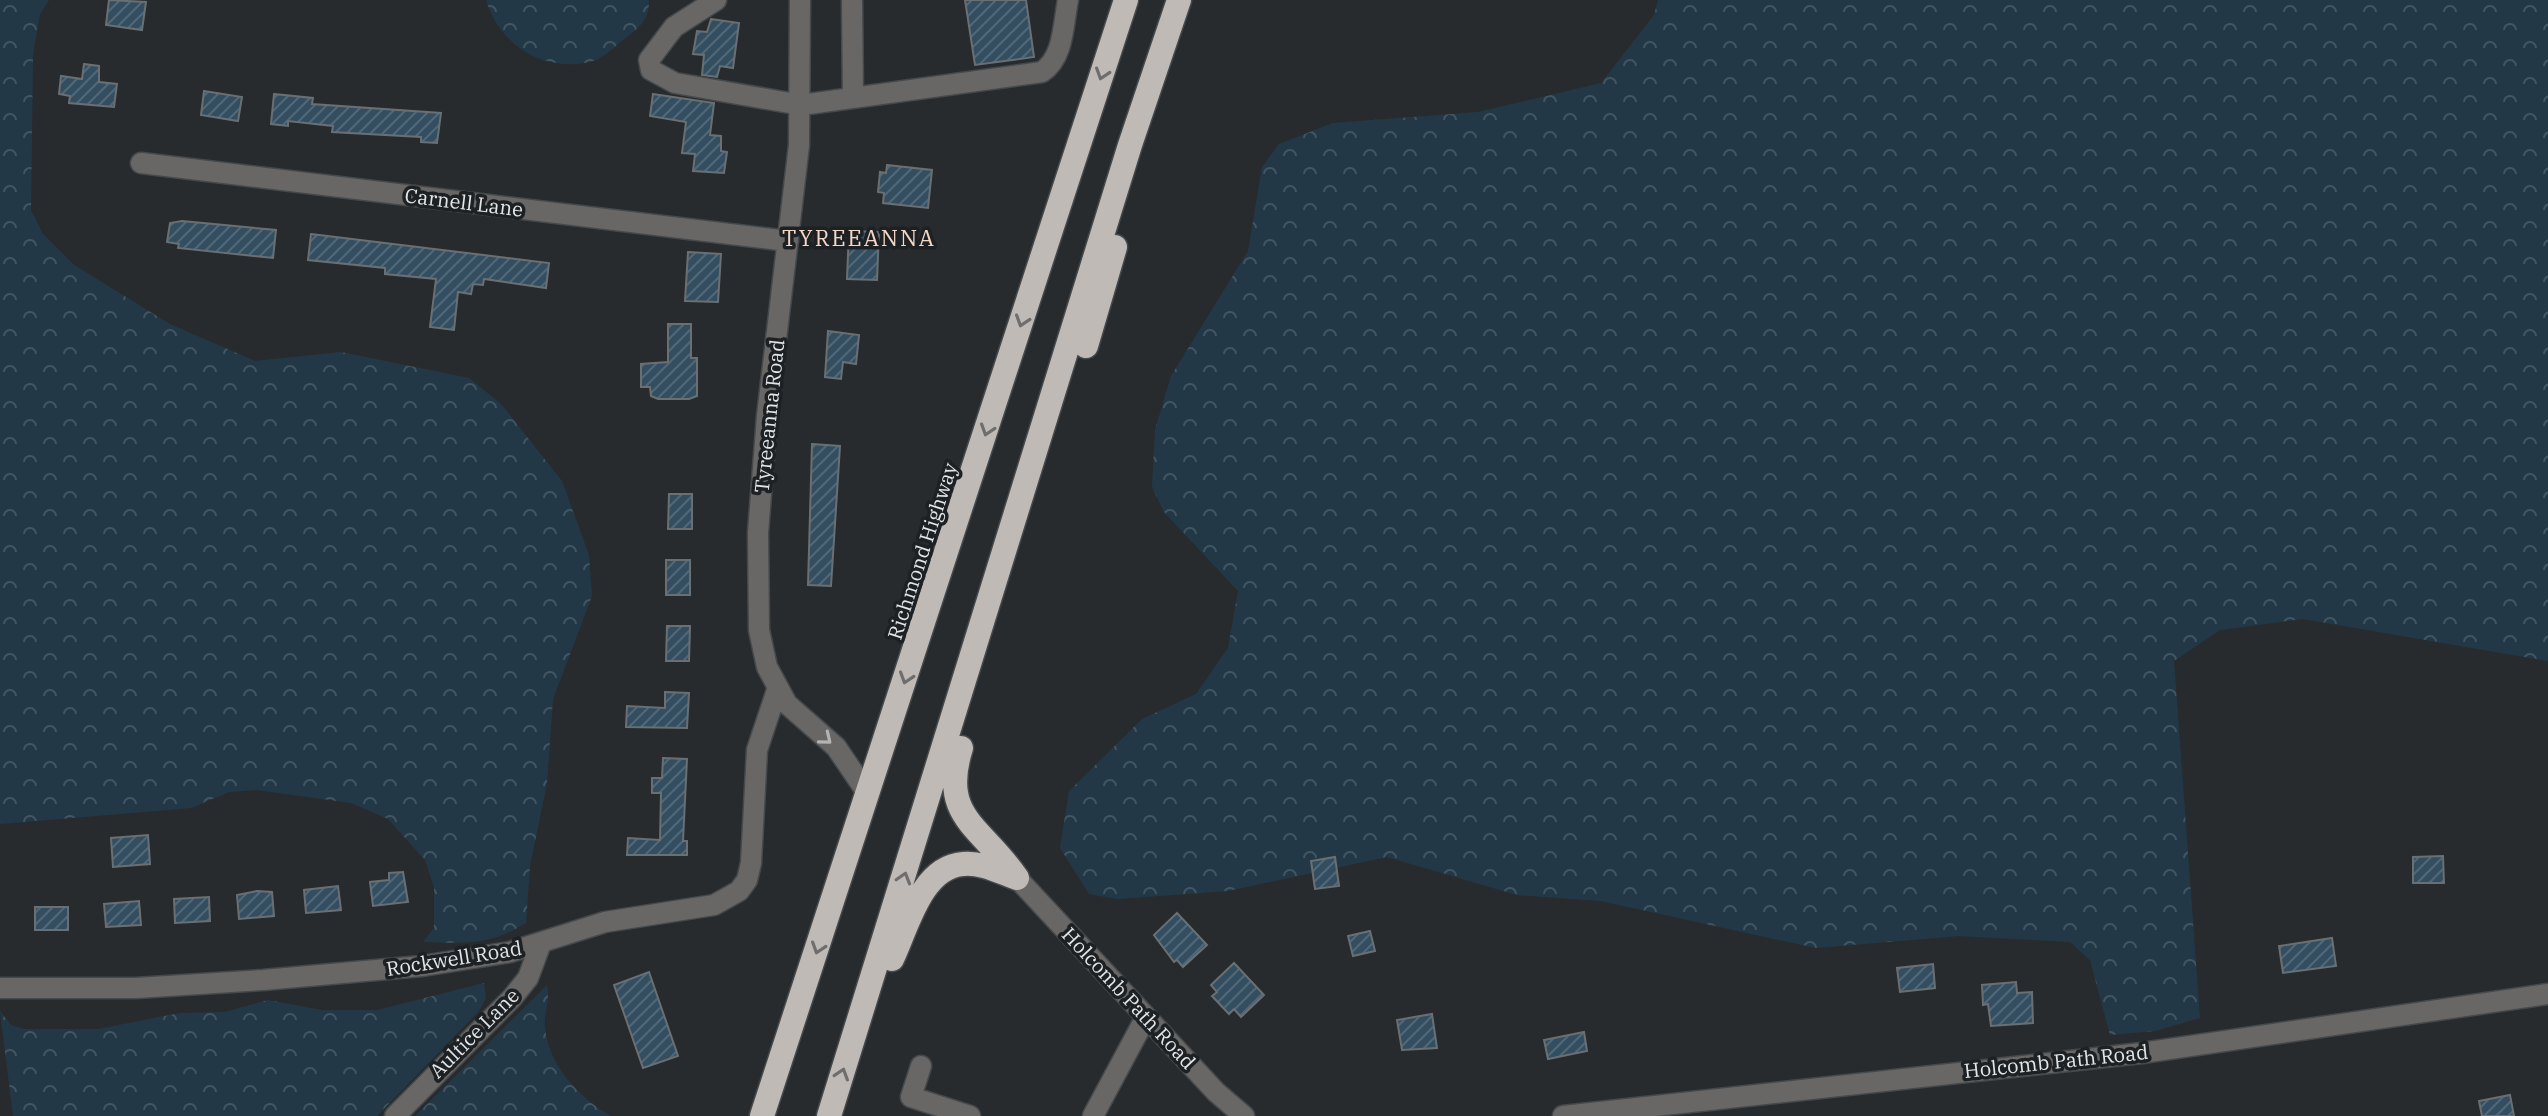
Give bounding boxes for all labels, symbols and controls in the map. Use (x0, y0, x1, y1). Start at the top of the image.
one-way arrow (1095, 67, 1111, 80)
street label: Carnell Lane (403, 181, 525, 223)
district label: TYREEANNA (782, 223, 936, 252)
one-way arrow (1015, 314, 1031, 328)
street label: Tyreeanna Road (748, 338, 790, 494)
one-way arrow (980, 423, 996, 437)
street label: Richmond Highway (881, 459, 963, 643)
one-way arrow (900, 670, 916, 684)
one-way arrow (817, 729, 831, 744)
one-way arrow (895, 872, 911, 885)
street label: Holcomb Path Road (1056, 921, 1202, 1075)
street label: Rockwell Road (384, 934, 524, 982)
one-way arrow (811, 941, 827, 955)
street label: Aultice Lane (423, 982, 525, 1084)
street label: Holcomb Path Road (1963, 1038, 2149, 1084)
one-way arrow (833, 1068, 849, 1082)

